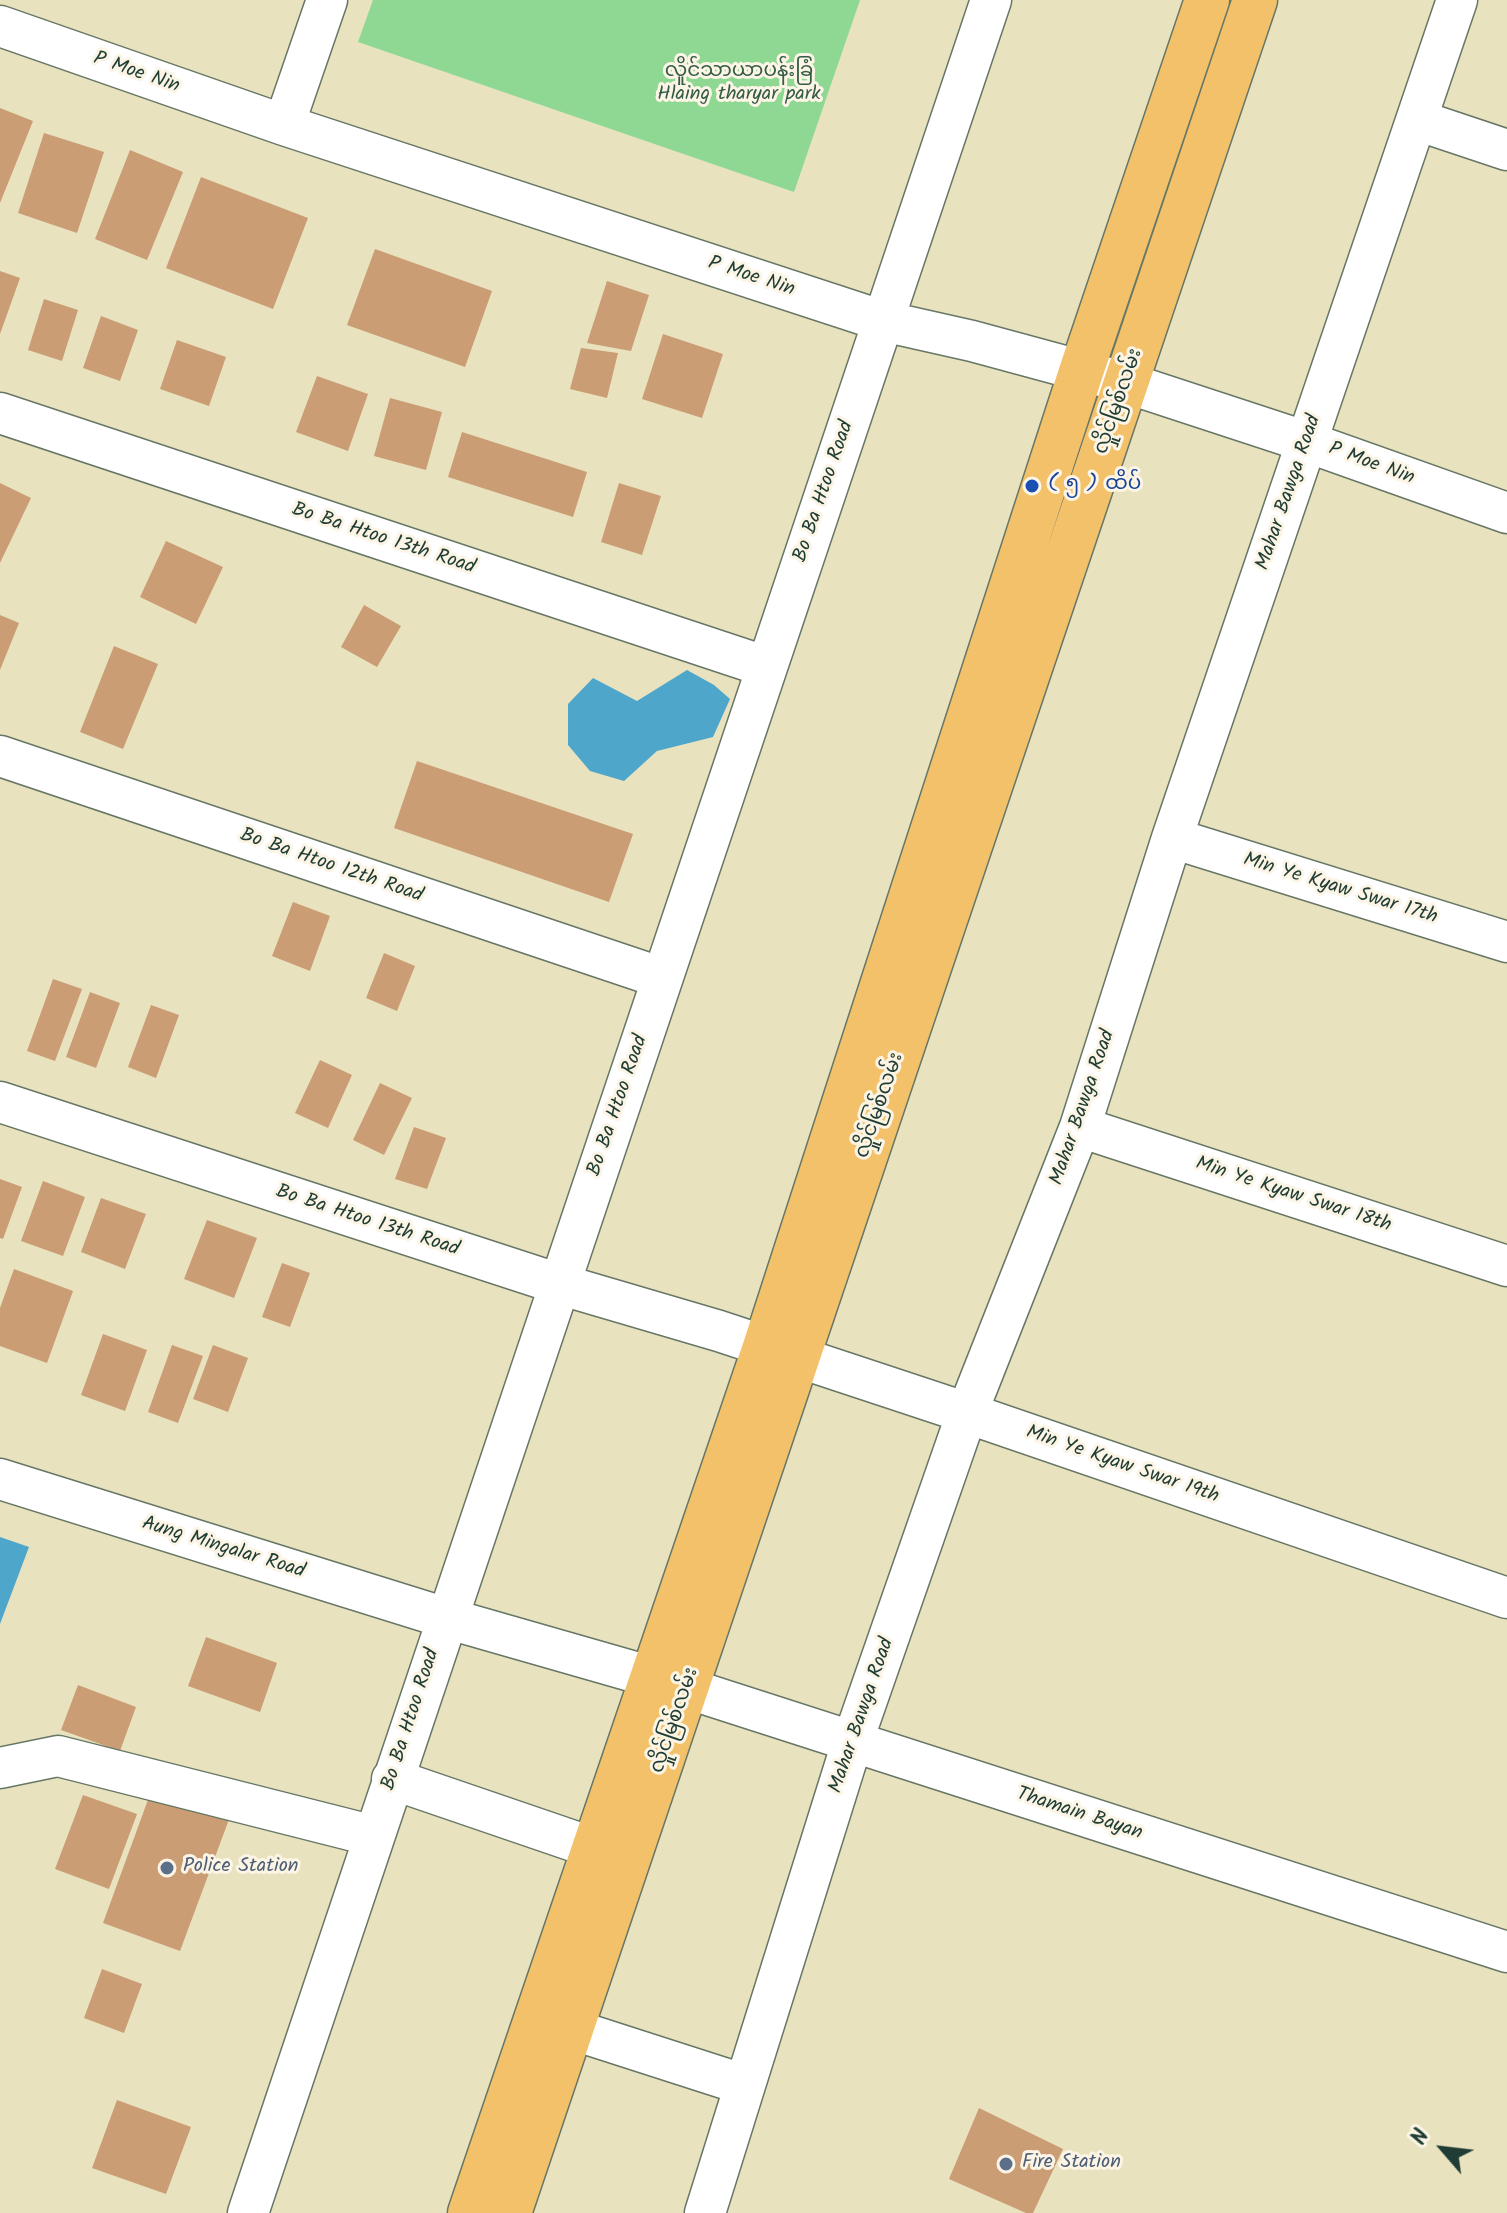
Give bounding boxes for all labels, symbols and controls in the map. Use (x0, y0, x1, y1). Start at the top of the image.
street label: P Moe Nin (90, 48, 182, 100)
park label: လှိုင်သာယာပန်းခြံ Hlaing tharyar park (657, 61, 821, 108)
street label: P Moe Nin (705, 253, 797, 303)
street label: လှိုင်မြစ်လမ်း (1091, 346, 1149, 458)
street label: Mahar Bawga Road (1252, 412, 1328, 574)
street label: Bo Ba Htoo Road (790, 418, 860, 566)
street label: P Moe Nin (1325, 438, 1417, 492)
place label: ( ၅ ) ထိပ် (1048, 474, 1141, 498)
marker: ( ၅ ) ထိပ် (1023, 477, 1041, 495)
street label: Bo Ba Htoo 13th Road (288, 499, 478, 581)
street label: Bo Ba Htoo 12th Road (236, 824, 426, 910)
street label: Min Ye Kyaw Swar 17th (1240, 849, 1440, 931)
street label: Mahar Bawga Road (1046, 1027, 1122, 1189)
street label: Bo Ba Htoo Road (584, 1032, 654, 1180)
street label: လှိုင်မြစ်လမ်း (852, 1050, 910, 1162)
street label: Min Ye Kyaw Swar 18th (1192, 1153, 1394, 1239)
street label: Bo Ba Htoo 13th Road (272, 1181, 462, 1263)
street label: Min Ye Kyaw Swar 19th (1022, 1422, 1222, 1510)
street label: Aung Mingalar Road (139, 1513, 307, 1585)
street label: Mahar Bawga Road (825, 1635, 901, 1797)
street label: Bo Ba Htoo Road (378, 1646, 446, 1794)
street label: လှိုင်မြစ်လမ်း (647, 1665, 705, 1777)
street label: Thamain Bayan (1013, 1783, 1145, 1847)
place label: Police Station (183, 1856, 298, 1880)
marker: Police Station (158, 1859, 176, 1877)
north arrow (1403, 2109, 1483, 2189)
text: N (1403, 2123, 1440, 2152)
place label: Fire Station (1022, 2152, 1121, 2176)
marker: Fire Station (997, 2155, 1015, 2173)

